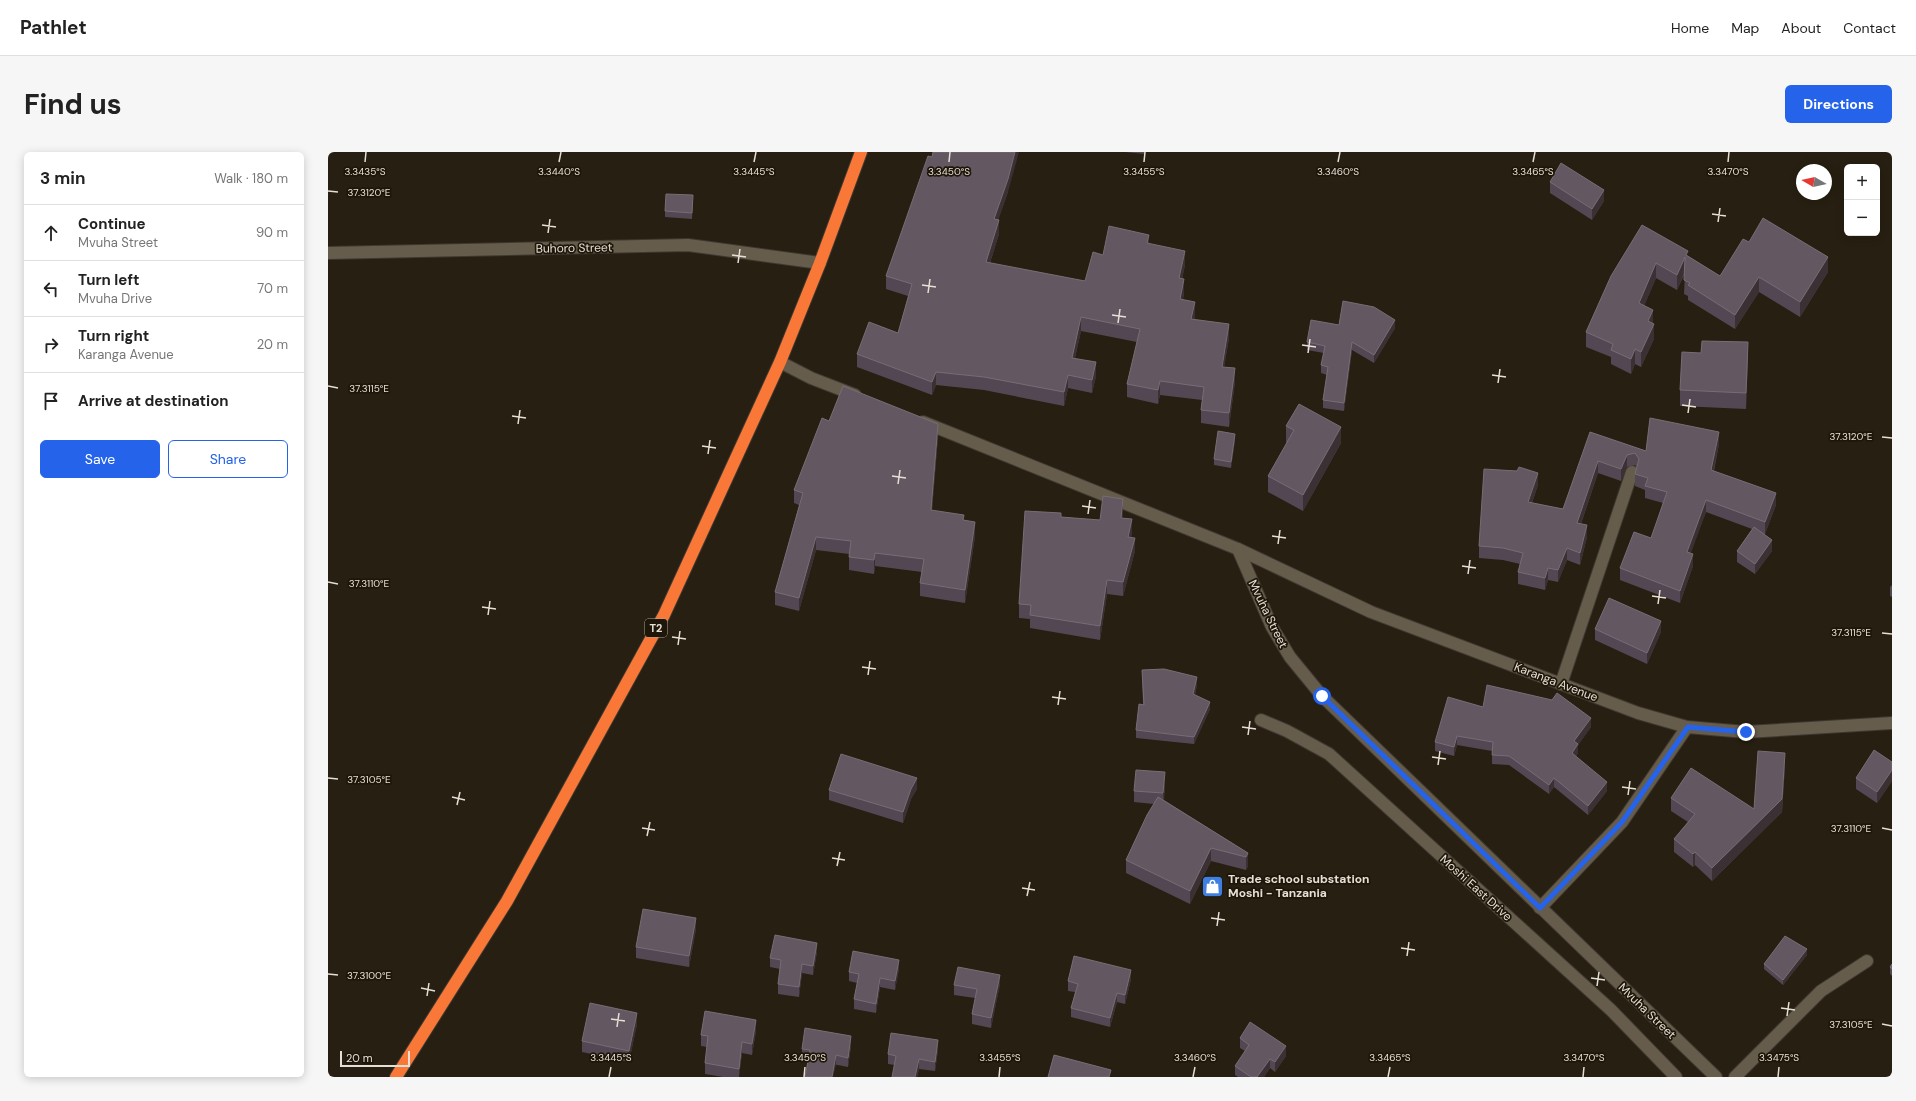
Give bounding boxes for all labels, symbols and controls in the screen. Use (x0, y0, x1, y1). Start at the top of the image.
text: Pathlet (20, 15, 87, 40)
text: Home (1671, 19, 1709, 37)
text: Map (1731, 19, 1759, 37)
text: About (1781, 19, 1821, 37)
text: Contact (1843, 19, 1896, 37)
button: Directions (1785, 85, 1892, 123)
text: Find us (24, 86, 122, 123)
north arrow (1796, 164, 1832, 200)
map controls (1844, 164, 1880, 236)
button: + (1844, 164, 1880, 200)
text: 3.3435°S (344, 165, 386, 178)
text: 3.3440°S (538, 165, 580, 178)
text: 3.3445°S (733, 165, 775, 178)
text: 3.3450°S (928, 165, 970, 178)
text: 3.3455°S (1123, 165, 1165, 178)
text: 3.3460°S (1317, 165, 1359, 178)
text: 3.3465°S (1512, 165, 1554, 178)
text: 3.3470°S (1707, 165, 1749, 178)
text: 3 min (40, 167, 85, 189)
text: Walk · 180 m (214, 170, 288, 187)
text: 37.3120°E (348, 186, 391, 199)
button: − (1844, 200, 1880, 236)
text: Continue (78, 214, 146, 234)
icon: ahead (40, 222, 62, 244)
text: 90 m (256, 224, 288, 241)
text: Mvuha Street (78, 234, 158, 251)
street label: Buhoro Street (536, 239, 613, 257)
text: Turn left (78, 270, 139, 290)
icon: left (40, 278, 62, 300)
text: 70 m (257, 280, 288, 297)
text: Mvuha Drive (78, 290, 152, 307)
text: Turn right (78, 326, 149, 346)
icon: right (40, 334, 62, 356)
text: 20 m (257, 336, 288, 353)
text: Karanga Avenue (78, 346, 174, 363)
text: 37.3115°E (349, 382, 389, 395)
icon: arrive (40, 390, 62, 412)
text: Arrive at destination (78, 391, 229, 411)
text: 37.3120°E (1830, 430, 1873, 443)
button: Save (40, 440, 160, 478)
button: Share (168, 440, 288, 478)
text: 37.3110°E (349, 577, 390, 590)
street label: Mvuha Street (1245, 577, 1292, 651)
road number: T2 (645, 619, 667, 637)
text: 37.3115°E (1831, 626, 1871, 639)
street label: Karanga Avenue (1512, 659, 1600, 705)
route start (1313, 687, 1331, 705)
route end (1737, 723, 1755, 741)
text: 37.3105°E (347, 773, 391, 786)
text: 37.3110°E (1831, 822, 1872, 835)
street label: Moshi East Drive (1437, 851, 1516, 925)
place label: Trade school substation Moshi - Tanzania (1228, 871, 1369, 901)
shop icon: Trade school substation Moshi - Tanzania (1199, 873, 1225, 899)
text: 37.3100°E (347, 969, 391, 982)
street label: Mvuha Street (1615, 980, 1679, 1043)
text: 37.3105°E (1829, 1018, 1873, 1031)
scale bar (340, 1049, 410, 1068)
text: 20 m (346, 1051, 372, 1065)
text: 3.3445°S (590, 1051, 632, 1064)
text: 3.3450°S (784, 1051, 826, 1064)
text: 3.3455°S (979, 1051, 1021, 1064)
text: 3.3460°S (1174, 1051, 1216, 1064)
text: 3.3465°S (1369, 1051, 1411, 1064)
text: 3.3470°S (1563, 1051, 1605, 1064)
text: 3.3475°S (1759, 1051, 1799, 1064)

